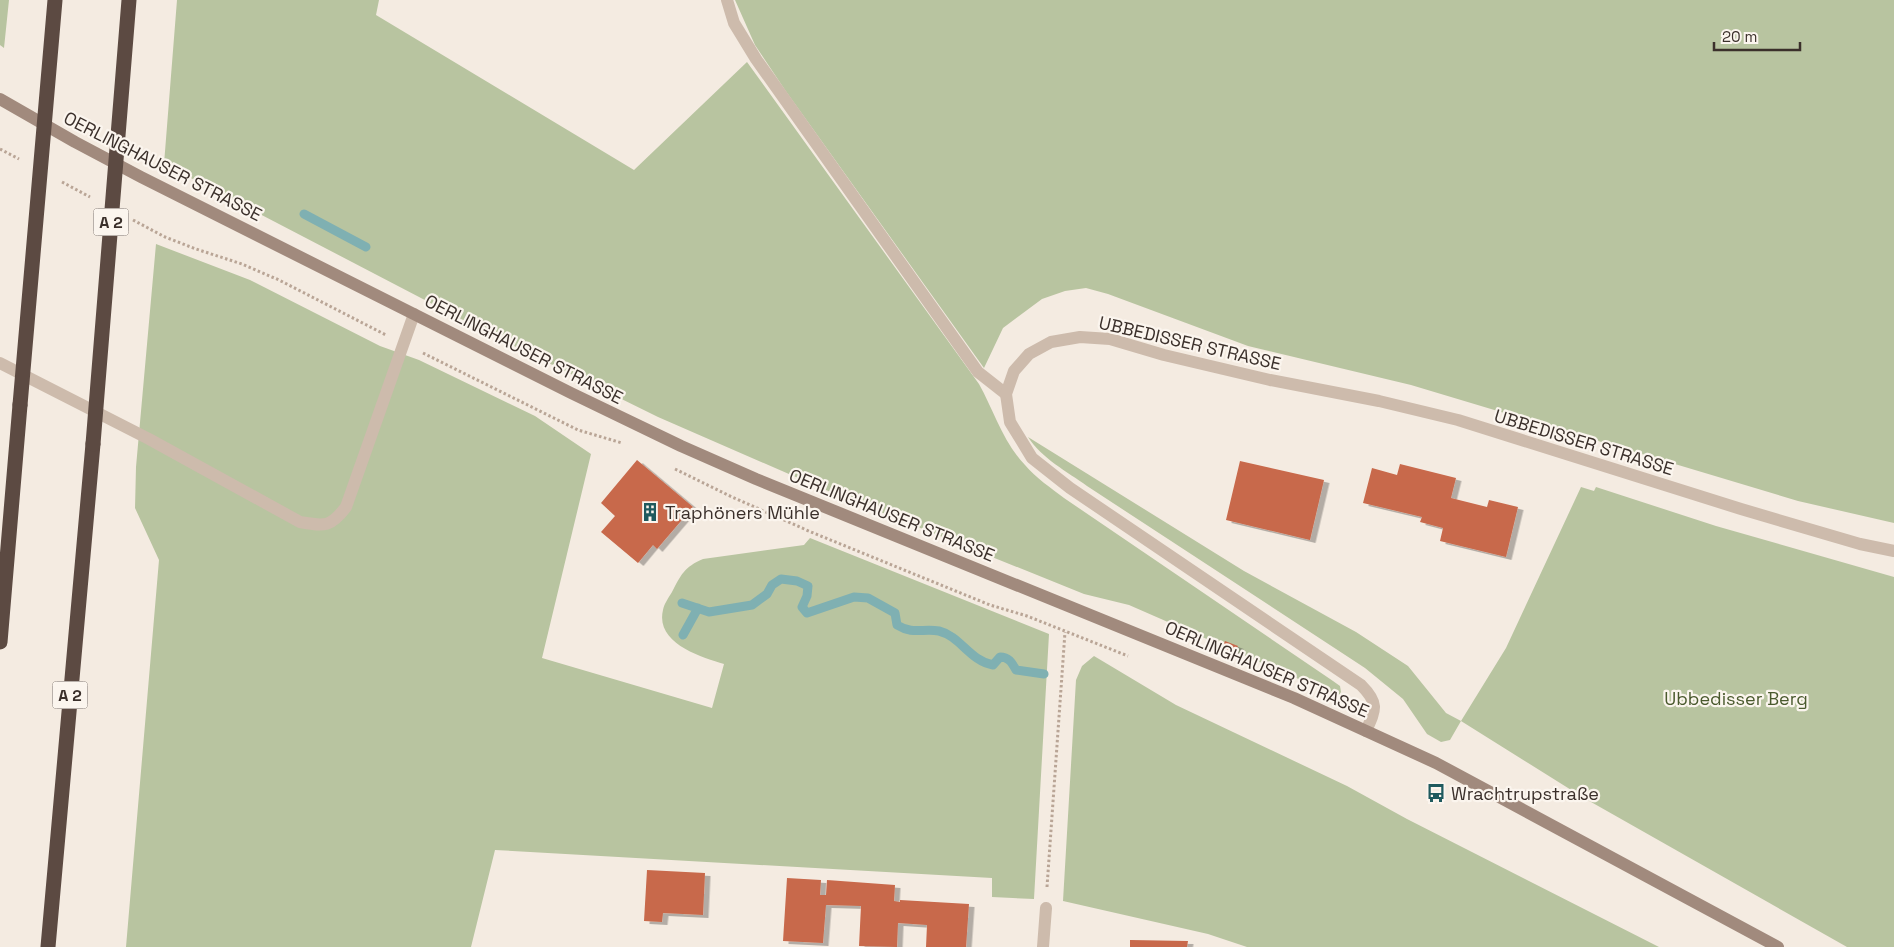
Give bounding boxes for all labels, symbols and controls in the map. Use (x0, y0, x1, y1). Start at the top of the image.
scale bar (1714, 20, 1800, 52)
text: 20 m (1722, 27, 1757, 46)
street label: OERLINGHAUSER STRASSE (60, 106, 266, 226)
road number: A 2 (94, 208, 128, 236)
street label: OERLINGHAUSER STRASSE (421, 289, 627, 409)
street label: UBBEDISSER STRASSE (1097, 311, 1283, 375)
street label: UBBEDISSER STRASSE (1492, 404, 1676, 480)
street label: OERLINGHAUSER STRASSE (786, 463, 998, 567)
building icon: Traphöners Mühle (639, 501, 661, 523)
place label: Traphöners Mühle (665, 501, 820, 524)
street label: OERLINGHAUSER STRASSE (1161, 616, 1373, 722)
road number: A 2 (52, 682, 88, 708)
park label: Ubbedisser Berg (1664, 687, 1808, 710)
bus stop icon: Wrachtrupstraße (1425, 782, 1447, 804)
place label: Wrachtrupstraße (1451, 782, 1599, 805)

